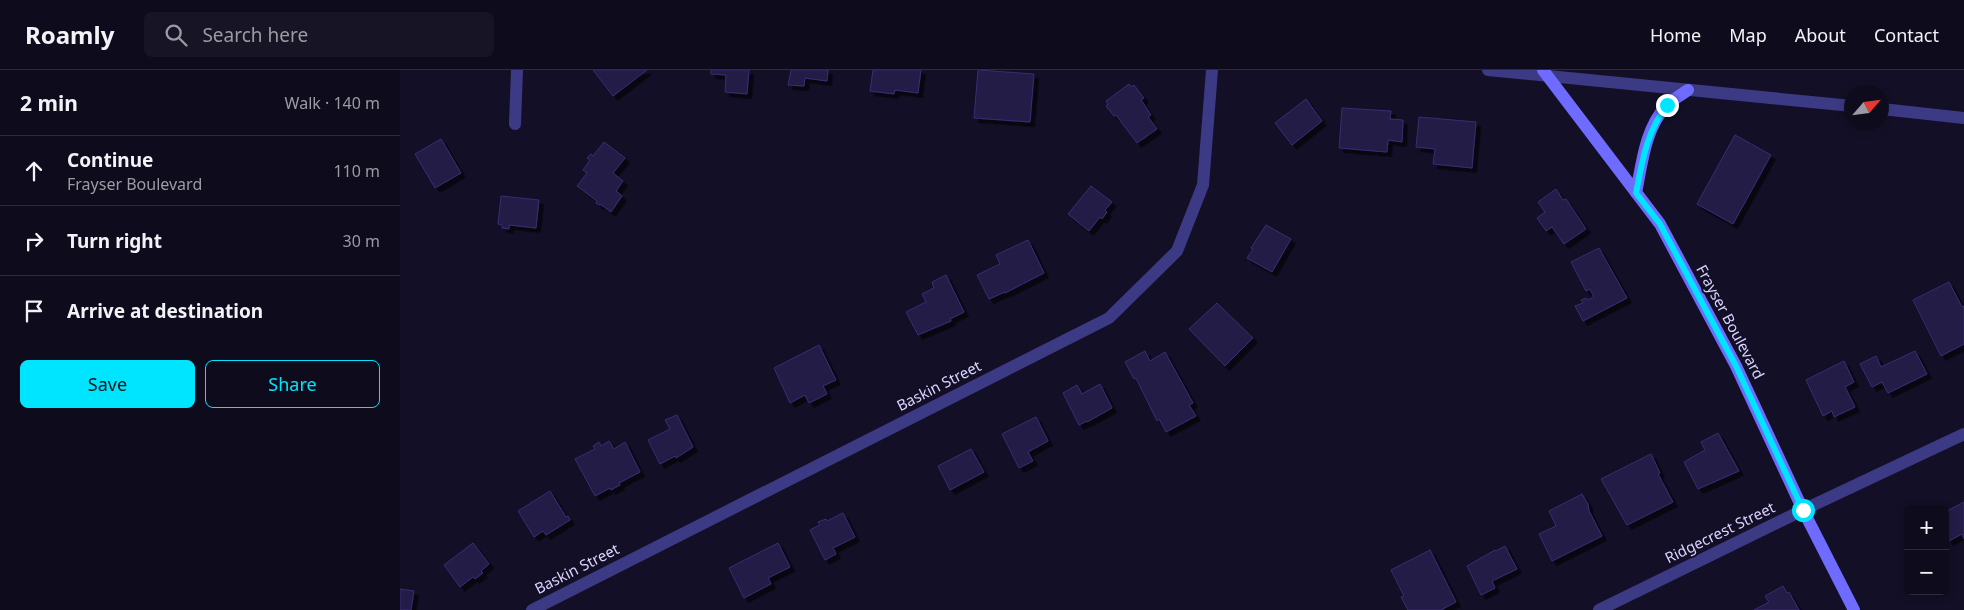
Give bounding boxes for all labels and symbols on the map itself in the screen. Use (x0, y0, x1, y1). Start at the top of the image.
north arrow (1844, 85, 1889, 130)
route end (1656, 94, 1679, 117)
street label: Frayser Boulevard (1692, 261, 1769, 382)
street label: Baskin Street (893, 355, 985, 415)
street label: Ridgecrest Street (1661, 497, 1778, 567)
route start (1792, 499, 1815, 522)
street label: Baskin Street (531, 538, 623, 598)

